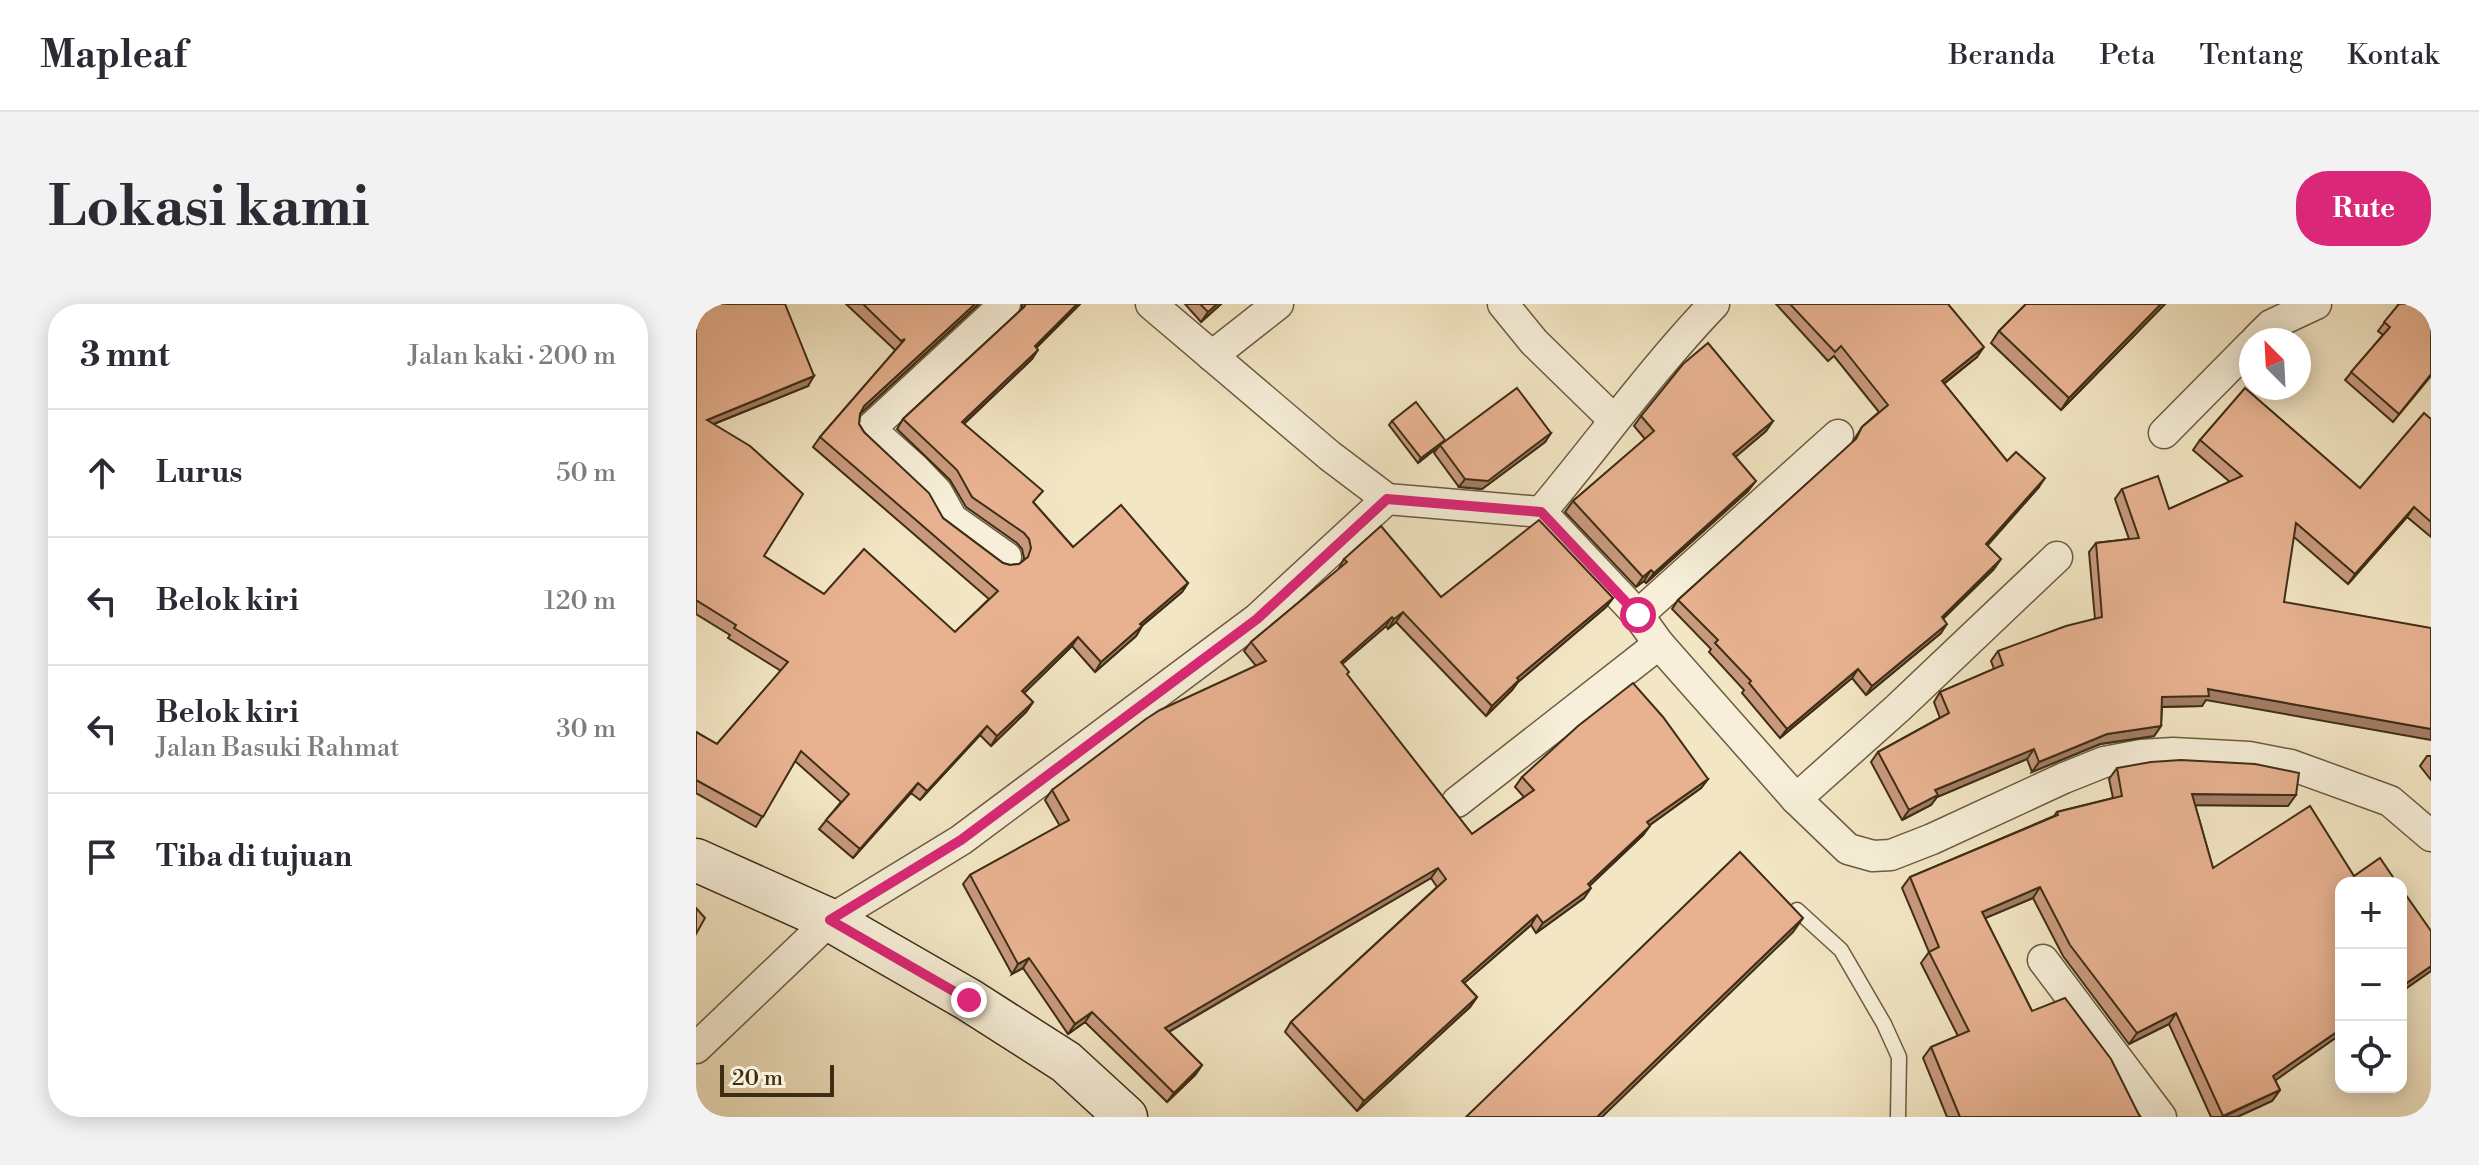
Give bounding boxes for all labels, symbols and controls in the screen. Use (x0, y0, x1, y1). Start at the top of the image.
text: Mapleaf (40, 32, 187, 79)
text: Beranda (1949, 38, 2055, 73)
text: Peta (2099, 38, 2156, 73)
text: Tentang (2200, 38, 2303, 73)
text: Kontak (2347, 38, 2439, 73)
button: Rute (2296, 171, 2431, 246)
text: Lokasi kami (48, 173, 370, 243)
north arrow (2239, 328, 2311, 400)
text: 3 mnt (80, 335, 170, 377)
text: Jalan kaki · 200 m (408, 340, 616, 372)
icon: ahead (80, 451, 124, 495)
text: Lurus (156, 454, 242, 492)
text: 50 m (556, 457, 616, 489)
icon: left (80, 579, 124, 623)
text: Belok kiri (156, 582, 299, 620)
text: 120 m (544, 585, 616, 617)
route start (1620, 597, 1656, 633)
text: Belok kiri (156, 694, 299, 732)
icon: left (80, 707, 124, 751)
text: 30 m (556, 713, 616, 745)
text: Jalan Basuki Rahmat (156, 732, 399, 764)
icon: arrive (80, 835, 124, 879)
text: Tiba di tujuan (156, 838, 352, 876)
map controls (2335, 877, 2407, 1093)
button: + (2335, 877, 2407, 949)
button: − (2335, 949, 2407, 1021)
route end (951, 982, 987, 1018)
button: locate (2335, 1021, 2407, 1093)
scale bar (720, 1061, 834, 1097)
text: 20 m (732, 1065, 783, 1092)

